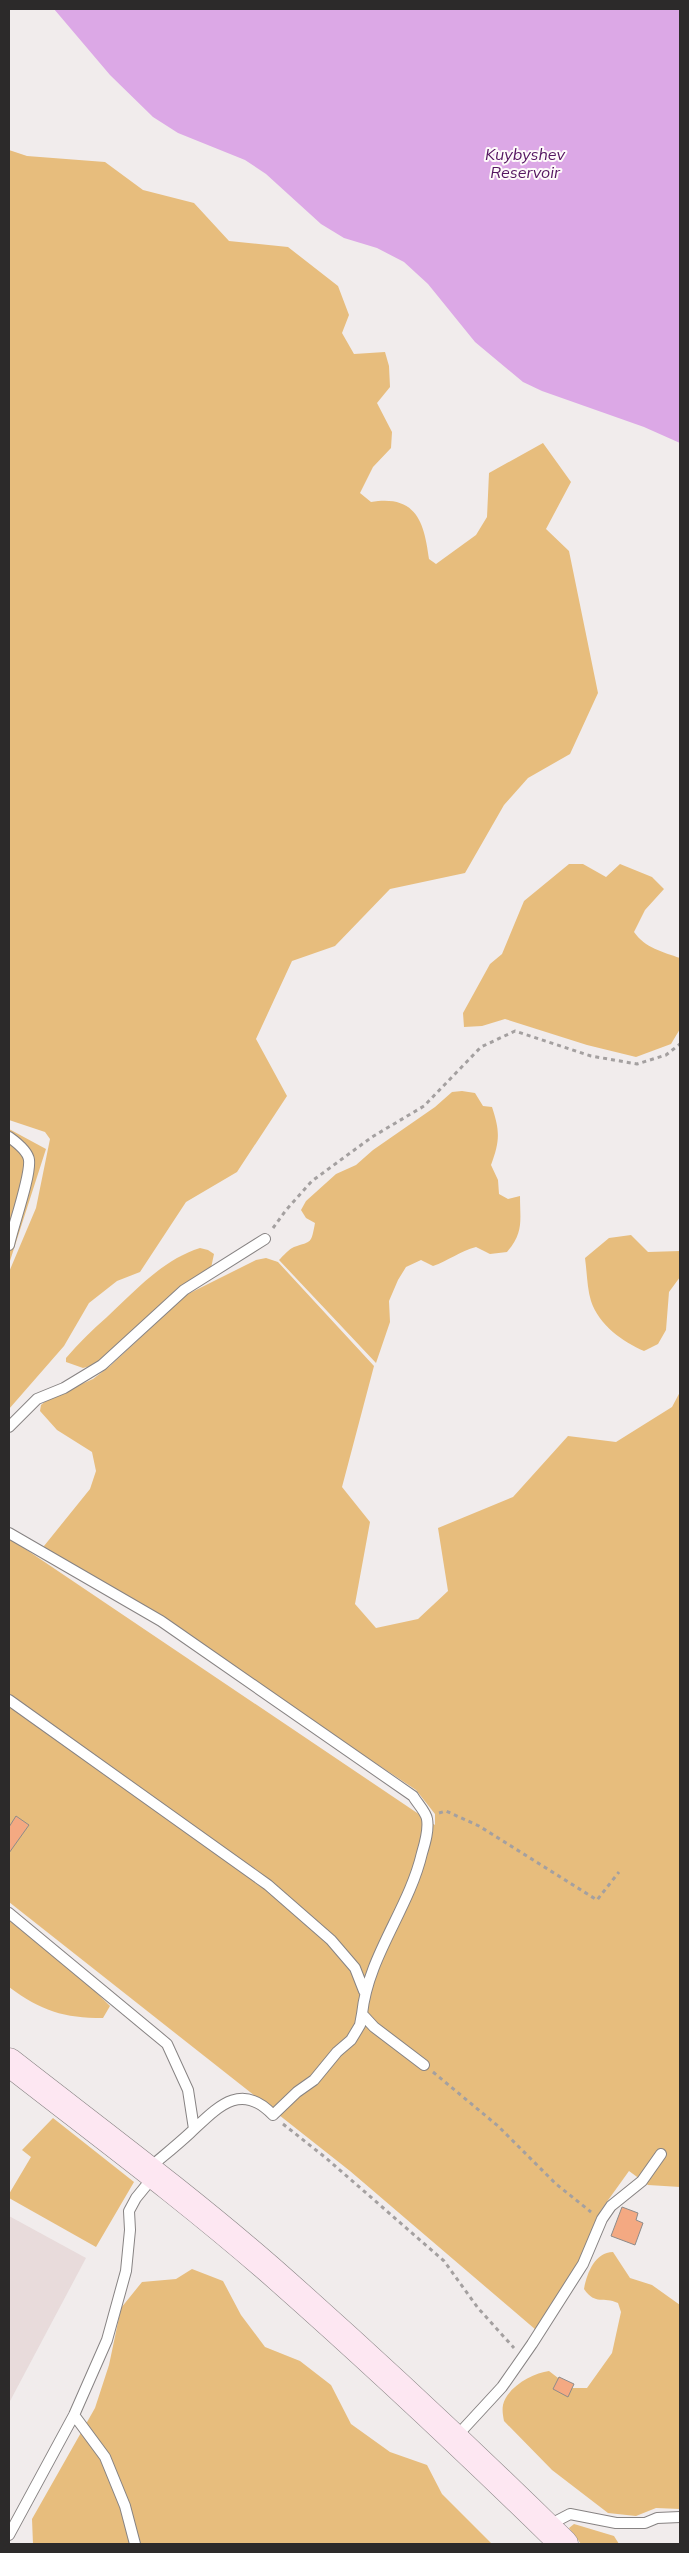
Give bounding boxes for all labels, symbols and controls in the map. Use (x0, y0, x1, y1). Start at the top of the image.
water label: Kuybyshev Reservoir (485, 144, 565, 182)

